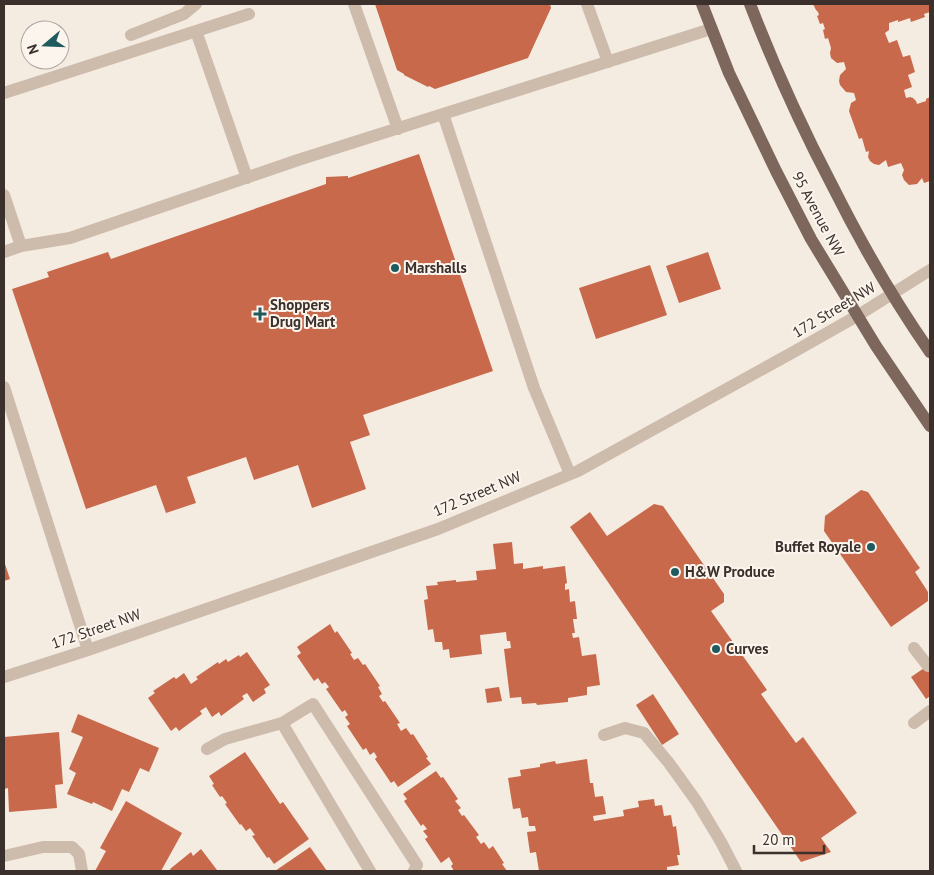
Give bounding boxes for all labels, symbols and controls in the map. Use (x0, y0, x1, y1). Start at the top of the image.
north arrow (20, 20, 70, 70)
text: N (23, 42, 43, 57)
street label: 95 Avenue NW (788, 168, 849, 260)
place label: Marshalls (405, 258, 467, 277)
marker: Marshalls (389, 262, 401, 274)
street label: 172 Street NW (789, 277, 879, 342)
place label: Shoppers Drug Mart (270, 295, 336, 331)
marker: Shoppers Drug Mart (254, 308, 266, 320)
street label: 172 Street NW (430, 466, 524, 521)
place label: Buffet Royale (775, 537, 861, 556)
marker: Buffet Royale (865, 541, 877, 553)
place label: H&W Produce (685, 562, 775, 581)
marker: H&W Produce (669, 566, 681, 578)
street label: 172 Street NW (49, 604, 144, 653)
place label: Curves (726, 639, 769, 658)
marker: Curves (710, 643, 722, 655)
scale bar (754, 822, 824, 854)
text: 20 m (762, 830, 795, 849)

